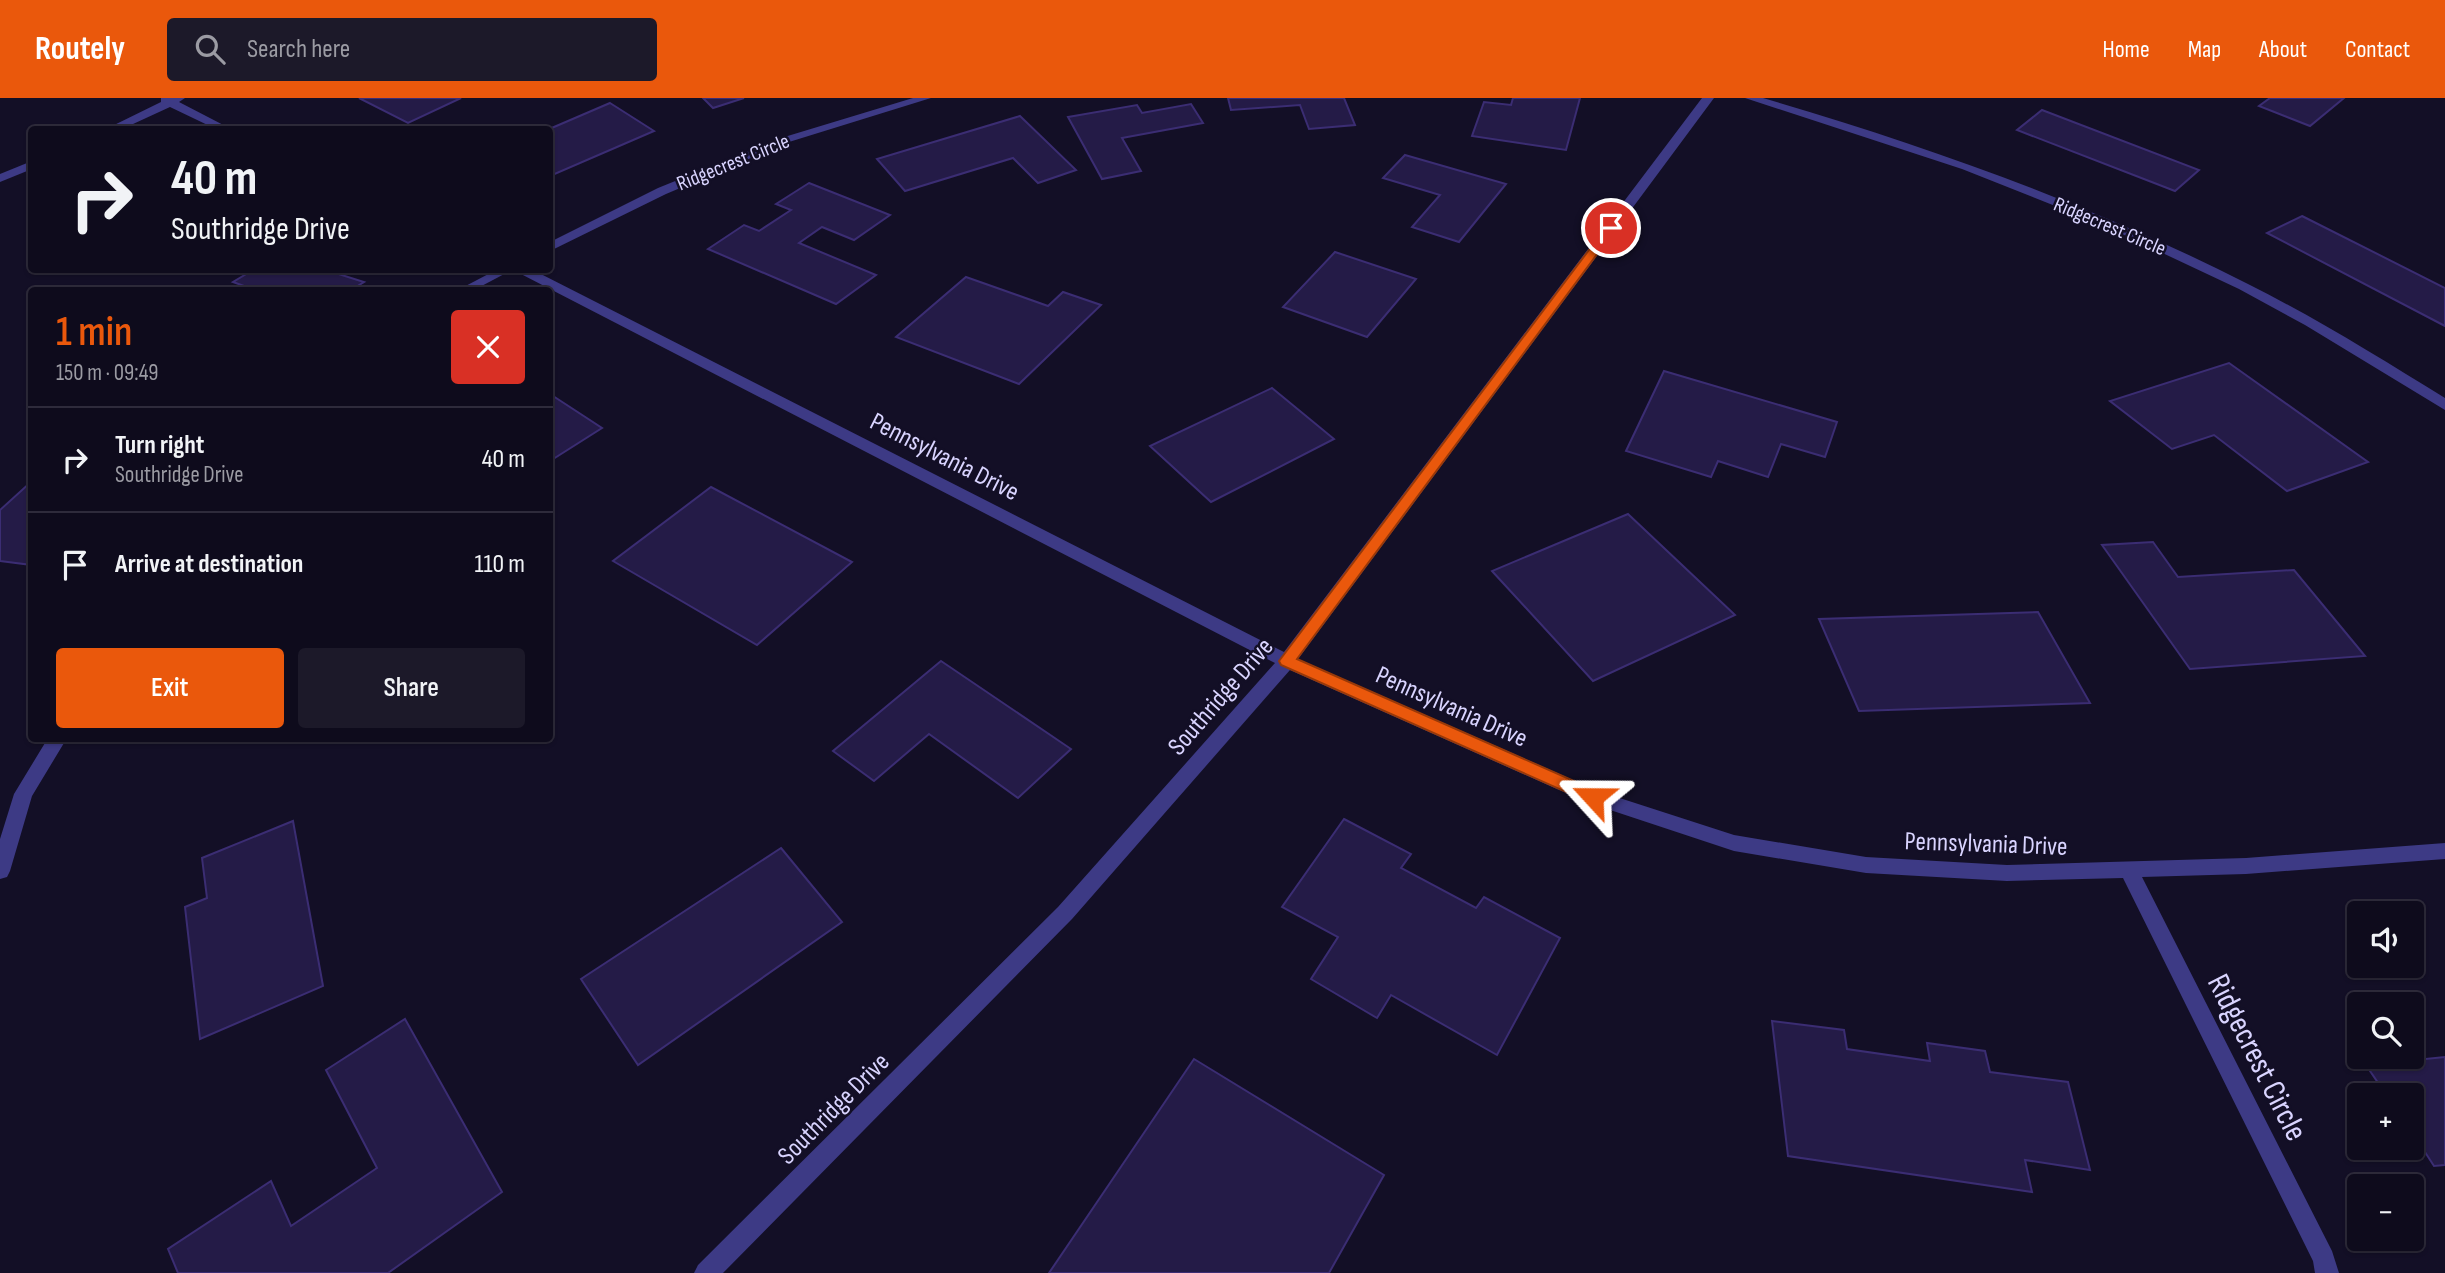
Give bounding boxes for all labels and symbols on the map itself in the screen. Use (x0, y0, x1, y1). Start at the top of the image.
street label: Ridgecrest Circle (673, 129, 793, 196)
street label: Ridgecrest Circle (2050, 192, 2170, 261)
pin (1581, 198, 1641, 258)
street label: Pennsylvania Drive (865, 407, 1024, 508)
street label: Southridge Drive (1162, 632, 1280, 762)
street label: Pennsylvania Drive (1371, 660, 1532, 755)
position arrow (1556, 760, 1630, 834)
street label: Pennsylvania Drive (1904, 826, 2068, 863)
street label: Ridgecrest Circle (2198, 968, 2315, 1148)
street label: Southridge Drive (772, 1047, 896, 1171)

